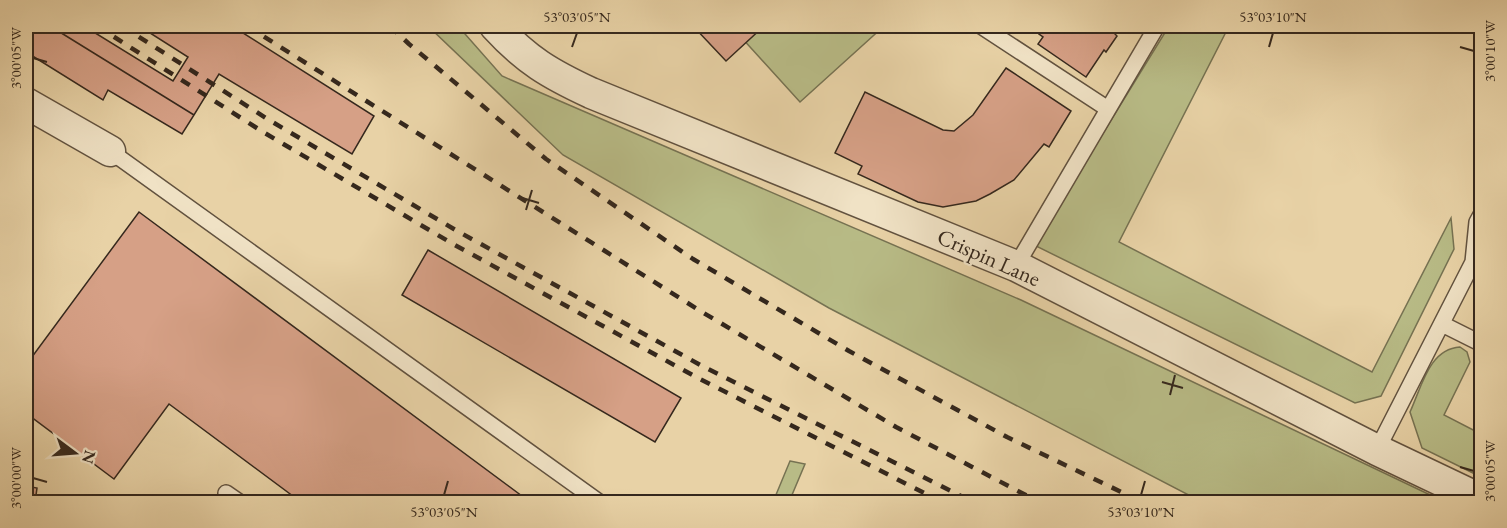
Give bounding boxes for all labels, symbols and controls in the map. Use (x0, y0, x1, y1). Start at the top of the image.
text: 53°03'05"N (543, 7, 611, 26)
text: 53°03'10"N (1239, 7, 1307, 26)
text: 3°00'10"W (1480, 20, 1499, 82)
text: 3°00'05"W (6, 27, 25, 89)
street label: Crispin Lane (933, 222, 1045, 293)
north arrow (45, 423, 105, 483)
text: 3°00'05"W (1480, 440, 1499, 502)
text: 3°00'00"W (6, 447, 25, 509)
text: N (77, 448, 101, 466)
text: 53°03'05"N (410, 502, 478, 521)
text: 53°03'10"N (1107, 502, 1175, 521)

